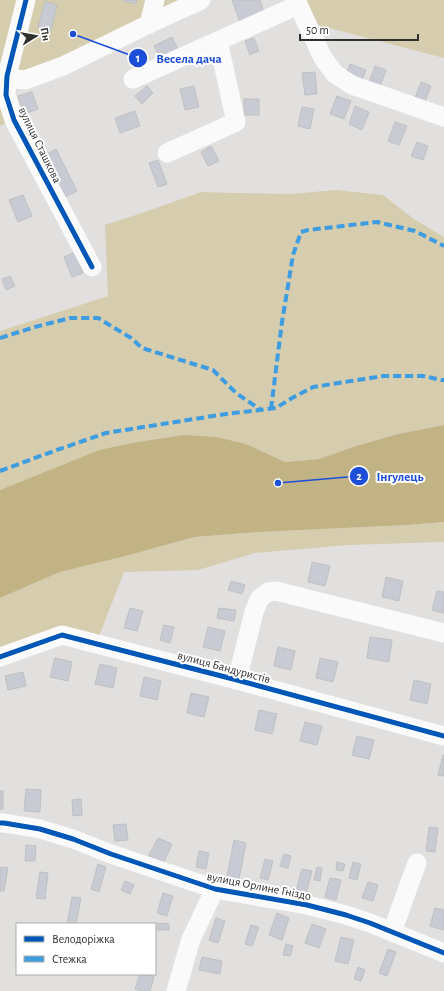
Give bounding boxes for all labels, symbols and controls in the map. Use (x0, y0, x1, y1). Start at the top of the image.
north arrow (16, 16, 56, 56)
scale bar (300, 16, 418, 42)
text: 50 m (306, 24, 329, 36)
text: Пн (39, 27, 52, 42)
callout: Весела дача (128, 45, 230, 70)
text: 1 (136, 52, 140, 64)
text: Весела дача (156, 53, 222, 66)
street label: вулиця Сташкова (16, 105, 64, 186)
callout: Інгулець (349, 464, 432, 489)
text: 2 (356, 470, 362, 482)
text: Інгулець (376, 471, 424, 484)
street label: вулиця Бандуристів (176, 649, 272, 686)
street label: вулиця Орлине Гніздо (206, 870, 312, 903)
legend (16, 923, 156, 975)
text: Велодоріжка (52, 933, 115, 945)
text: Стежка (52, 953, 87, 965)

